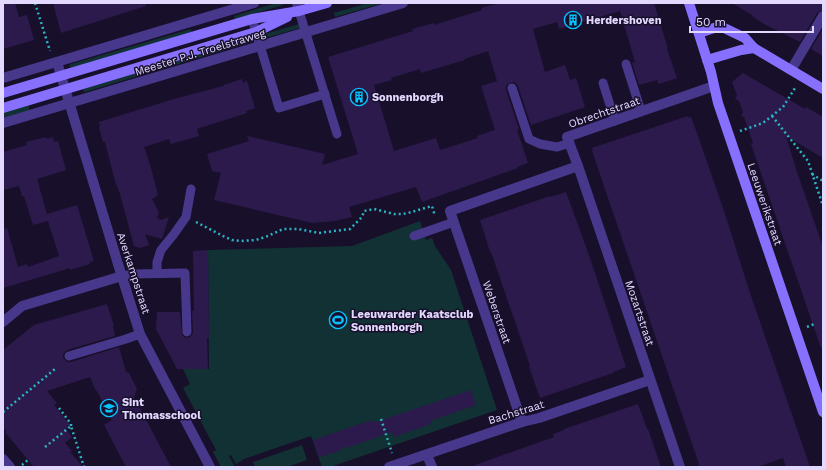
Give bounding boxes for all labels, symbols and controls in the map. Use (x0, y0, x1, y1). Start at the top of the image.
scale bar (690, 8, 813, 34)
building icon: Herdershoven (563, 10, 583, 30)
place label: Herdershoven (586, 14, 662, 27)
text: 50 m (696, 15, 726, 29)
street label: Meester P.J. Troelstraweg (133, 26, 267, 79)
building icon: Sonnenborgh (349, 87, 369, 107)
place label: Sonnenborgh (372, 91, 444, 104)
street label: Obrechtstraat (567, 94, 642, 131)
street label: Leeuwerikstraat (744, 161, 785, 247)
street label: Averkampstraat (114, 231, 153, 316)
street label: Weberstraat (480, 279, 513, 346)
street label: Mozartstraat (622, 279, 657, 348)
place label: Leeuwarder Kaatsclub Sonnenborgh (351, 308, 473, 334)
sports icon: Leeuwarder Kaatsclub Sonnenborgh (328, 310, 348, 330)
place label: Sint Thomasschool (122, 396, 201, 422)
school or university icon: Sint Thomasschool (99, 398, 119, 418)
street label: Bachstraat (487, 398, 546, 427)

